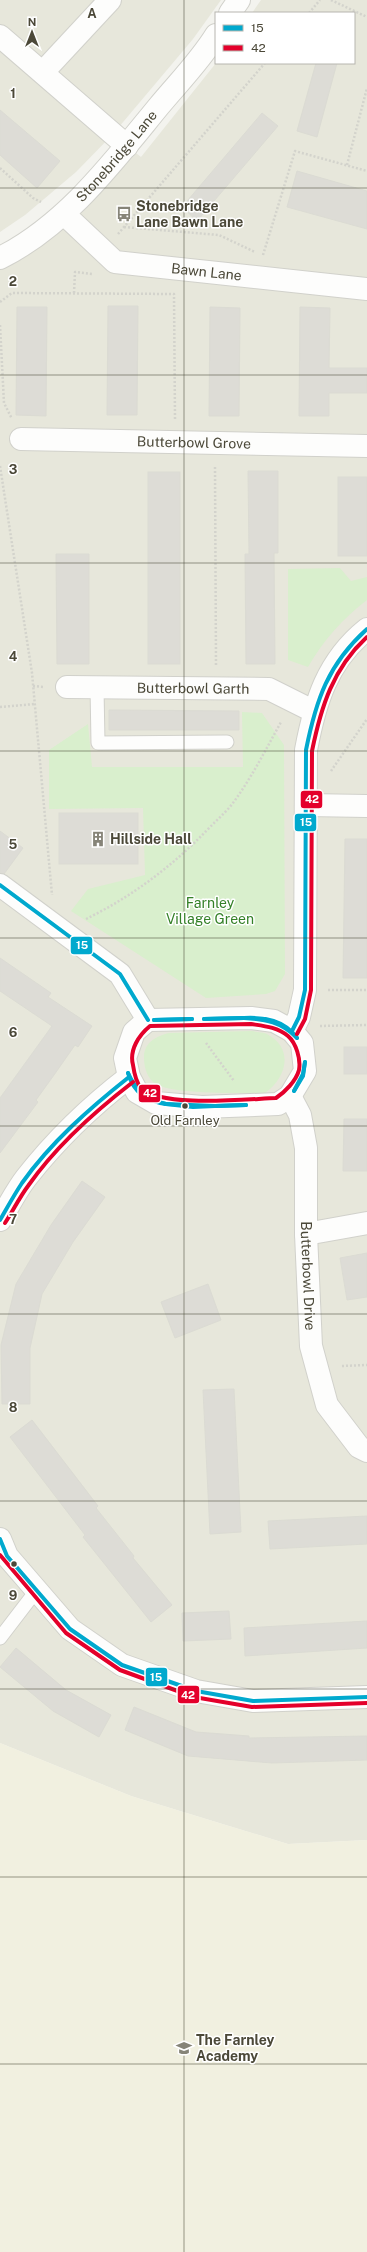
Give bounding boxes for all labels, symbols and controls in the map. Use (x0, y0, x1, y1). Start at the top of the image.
text: A (87, 6, 97, 21)
north arrow (12, 12, 52, 52)
legend (215, 12, 355, 64)
text: N (28, 16, 36, 28)
text: 15 (251, 21, 264, 35)
text: 42 (251, 41, 266, 55)
text: 1 (10, 86, 16, 101)
street label: Stonebridge Lane (73, 107, 160, 205)
place label: Stonebridge Lane Bawn Lane (136, 198, 243, 230)
bus stop icon: Stonebridge Lane Bawn Lane (115, 205, 133, 223)
street label: Bawn Lane (170, 260, 243, 284)
text: 2 (9, 274, 17, 289)
street label: Butterbowl Grove (137, 433, 251, 452)
text: 3 (9, 462, 18, 477)
text: 4 (9, 649, 18, 664)
street label: Butterbowl Garth (137, 680, 249, 697)
line badge: 42 (300, 790, 323, 809)
text: 42 (305, 793, 319, 805)
line badge: 15 (294, 813, 317, 832)
text: 15 (300, 816, 312, 828)
building icon: Hillside Hall (89, 830, 107, 848)
place label: Hillside Hall (110, 831, 192, 847)
text: 5 (9, 837, 18, 852)
park label: Farnley Village Green (166, 895, 254, 927)
line badge: 15 (70, 936, 93, 955)
text: 15 (76, 939, 88, 951)
text: 6 (9, 1025, 18, 1040)
line badge: 42 (138, 1084, 161, 1103)
text: 42 (143, 1087, 157, 1099)
marker: Old Farnley (180, 1101, 190, 1111)
place label: Old Farnley (150, 1113, 220, 1128)
text: 7 (9, 1212, 17, 1227)
street label: Butterbowl Drive (298, 1221, 318, 1331)
text: 8 (9, 1400, 18, 1415)
unlabelled marker (9, 1559, 19, 1569)
text: 9 (9, 1588, 17, 1603)
line badge: 15 (145, 1667, 168, 1687)
text: 15 (150, 1671, 162, 1683)
line badge: 42 (177, 1685, 200, 1704)
text: 42 (181, 1689, 195, 1701)
place label: The Farnley Academy (196, 2032, 275, 2064)
school or university icon: The Farnley Academy (175, 2039, 193, 2057)

